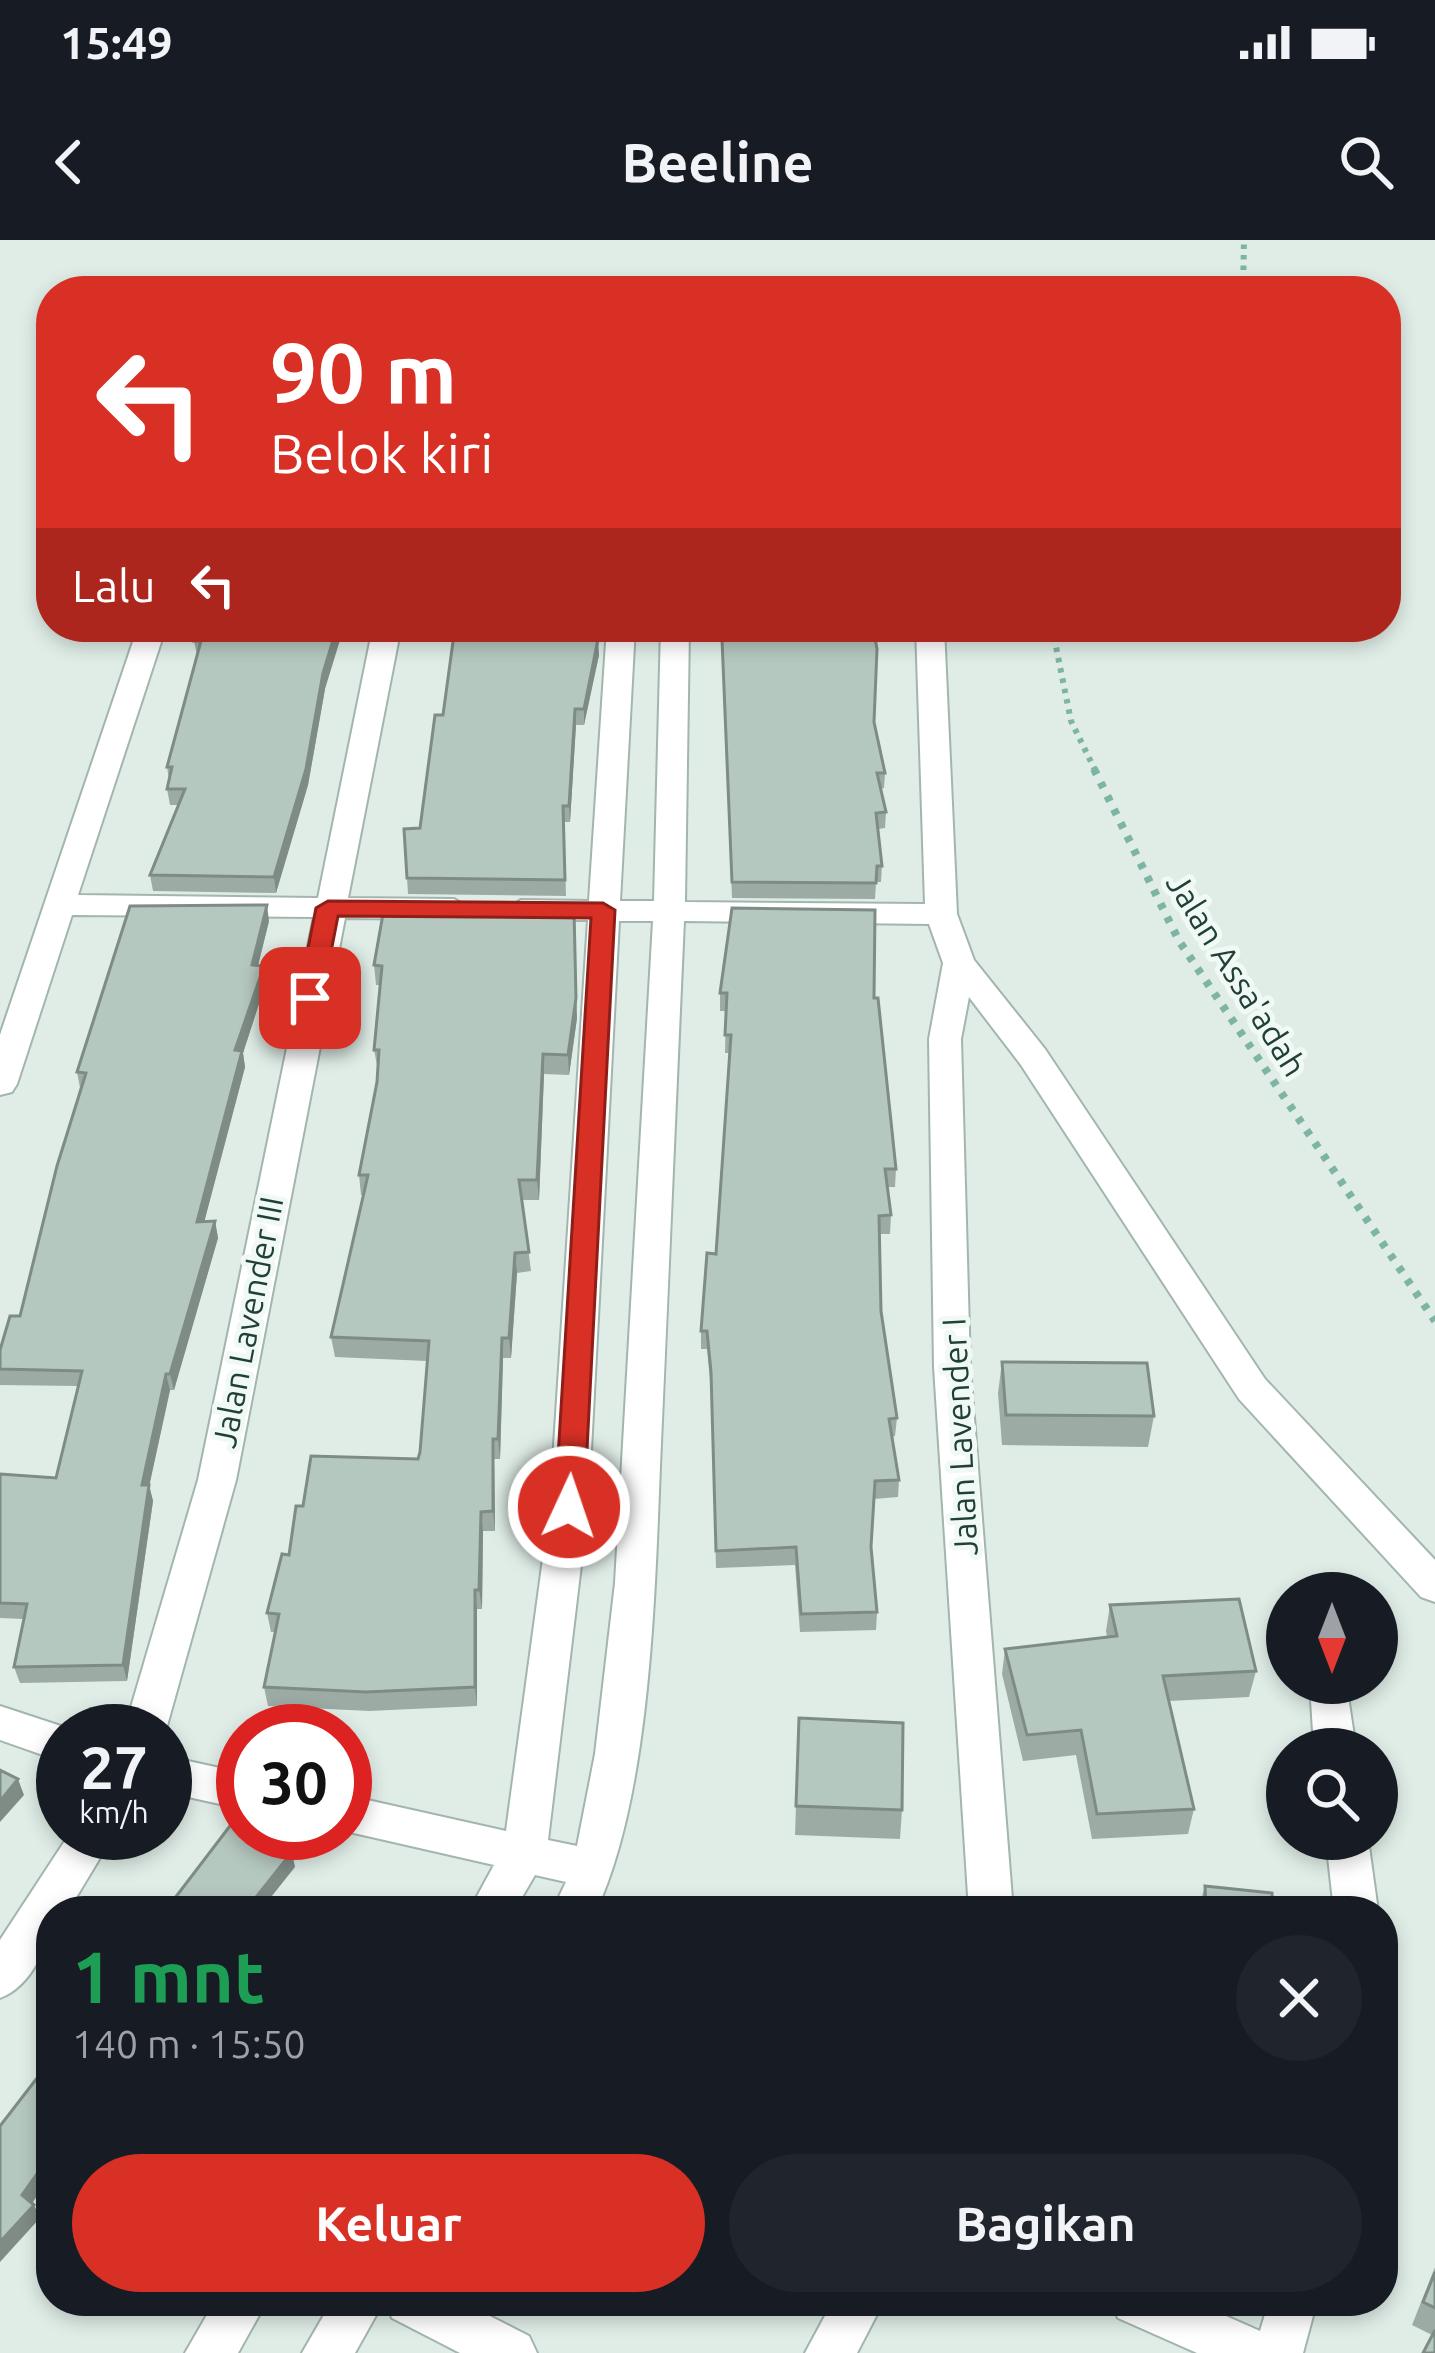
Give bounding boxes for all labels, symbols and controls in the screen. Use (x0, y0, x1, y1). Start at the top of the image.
text: 15:49 (60, 17, 173, 68)
icon: back (36, 129, 102, 195)
icon: search (1333, 129, 1399, 195)
text: Beeline (621, 132, 814, 192)
icon: left (72, 324, 228, 480)
text: 90 m (270, 325, 457, 419)
text: Belok kiri (270, 423, 493, 483)
icon: left (180, 552, 246, 618)
text: Lalu (72, 560, 156, 611)
street label: Jalan Assa'adah (1160, 866, 1314, 1082)
pin (259, 947, 361, 1049)
icon: arrive (277, 965, 343, 1031)
street label: Jalan Lavender III (205, 1193, 289, 1451)
street label: Jalan Lavender I (934, 1317, 984, 1557)
position arrow (506, 1444, 632, 1570)
north arrow (1266, 1572, 1398, 1704)
map controls (1266, 1572, 1398, 1860)
speed limit sign: 30 (216, 1704, 372, 1860)
button: search (1266, 1728, 1398, 1860)
text: 27 (80, 1733, 148, 1800)
text: km/h (79, 1795, 149, 1829)
button: close (1236, 1935, 1362, 2061)
text: 1 mnt (72, 1936, 265, 2017)
text: 140 m · 15:50 (72, 2022, 306, 2065)
button: Keluar (72, 2154, 705, 2292)
button: Bagikan (729, 2154, 1362, 2292)

